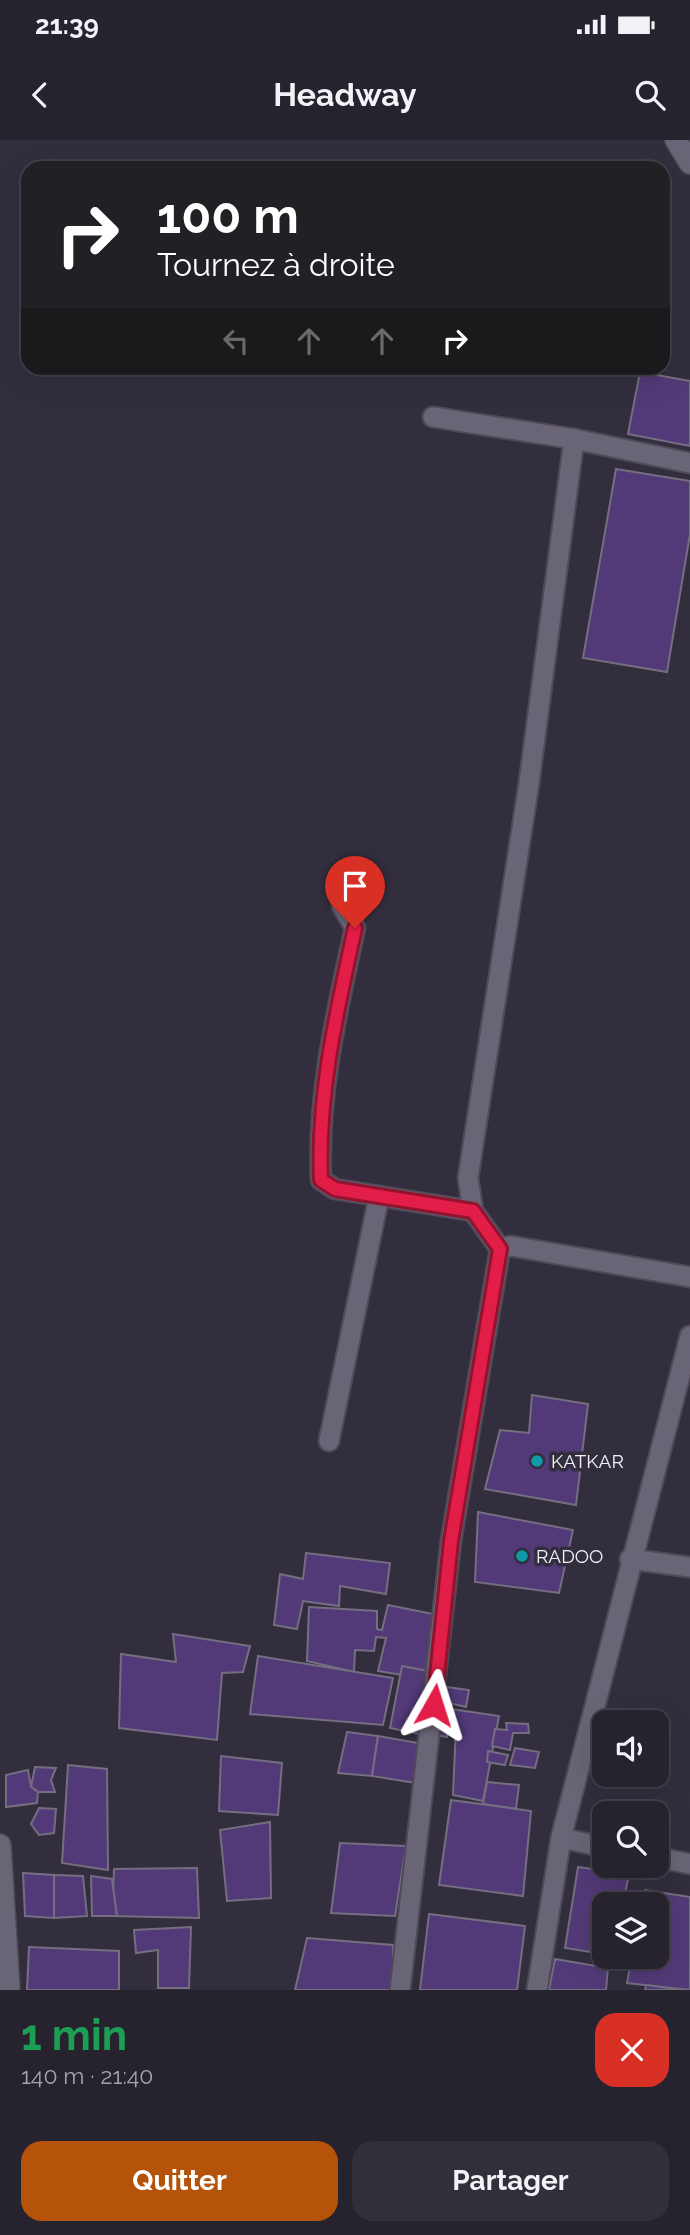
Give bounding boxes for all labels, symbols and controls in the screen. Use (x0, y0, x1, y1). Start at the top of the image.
text: 21:39 (35, 10, 99, 40)
icon: back (21, 76, 59, 114)
text: Headway (273, 76, 417, 113)
icon: search (631, 76, 669, 114)
text: 100 m (157, 187, 299, 244)
icon: right (42, 189, 133, 280)
text: Tournez à droite (157, 246, 395, 283)
icon: left (217, 322, 255, 360)
icon: ahead (290, 322, 328, 360)
icon: ahead (363, 322, 401, 360)
icon: right (436, 322, 474, 360)
pin (325, 856, 385, 928)
icon: arrive (336, 867, 374, 905)
place label: KATKAR (551, 1450, 624, 1472)
marker: KATKAR (529, 1453, 545, 1469)
place label: RADOO (536, 1545, 603, 1567)
marker: RADOO (514, 1548, 530, 1564)
position arrow (397, 1668, 471, 1742)
map controls (592, 1710, 669, 1969)
button: sound (592, 1710, 669, 1787)
button: search (592, 1801, 669, 1878)
button: layers (592, 1892, 669, 1969)
text: 1 min (21, 2011, 127, 2060)
button: close (595, 2013, 669, 2087)
text: 140 m · 21:40 (21, 2062, 153, 2089)
button: Quitter (21, 2141, 338, 2221)
button: Partager (352, 2141, 669, 2221)

